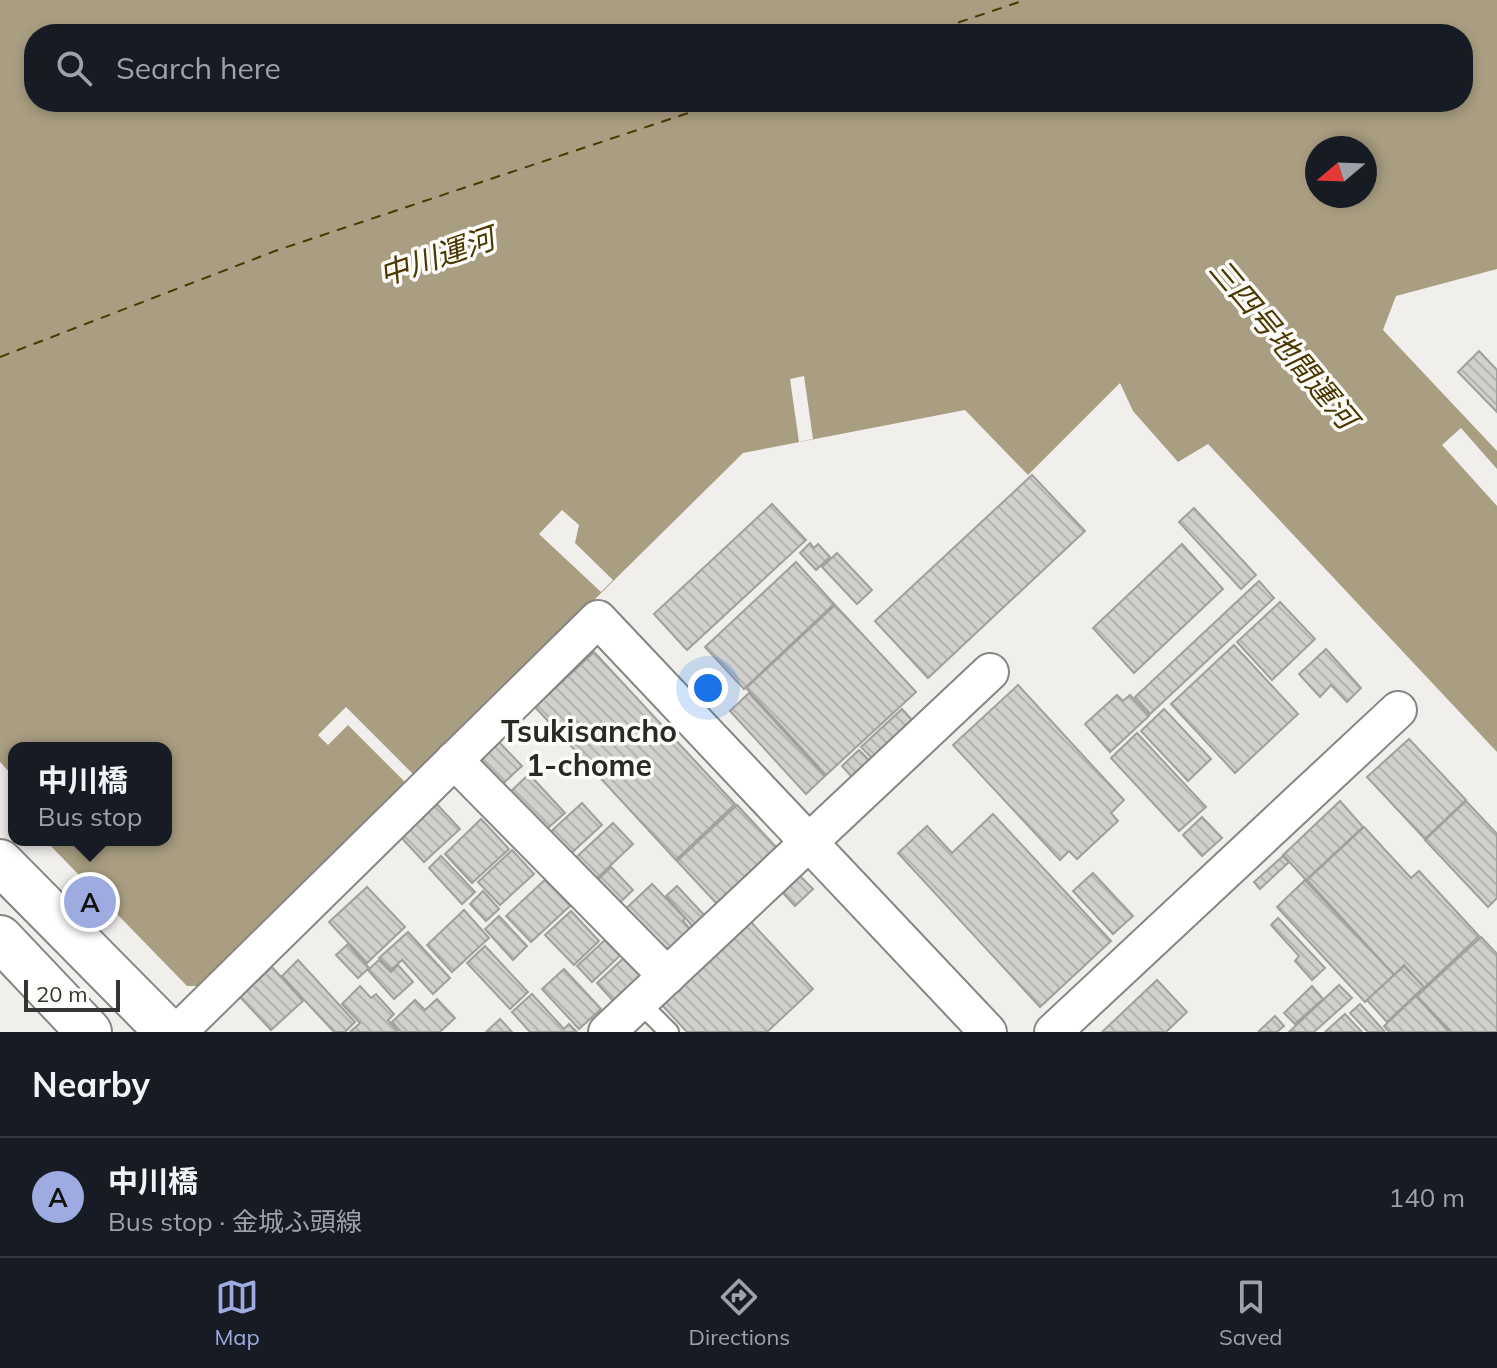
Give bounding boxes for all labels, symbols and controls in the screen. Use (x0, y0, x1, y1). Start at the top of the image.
search box (24, 24, 1473, 112)
icon: search (52, 46, 96, 90)
text: Search here (116, 49, 281, 87)
north arrow (1305, 136, 1377, 208)
water label: 中川運河 (374, 217, 504, 294)
water label: 三四号地間運河 (1202, 251, 1369, 440)
your location (688, 668, 728, 708)
district label: Tsukisancho 1-chome (501, 712, 677, 784)
popup (8, 742, 172, 846)
text: 中川橋 (38, 761, 128, 799)
text: Bus stop (38, 800, 142, 833)
pin: A (64, 872, 116, 932)
scale bar (24, 976, 120, 1012)
text: 20 m (36, 980, 87, 1008)
text: Nearby (32, 1063, 150, 1106)
text: 中川橋 (108, 1162, 198, 1200)
text: A (48, 1181, 68, 1214)
text: 140 m (1389, 1181, 1465, 1214)
text: Bus stop · 金城ふ頭線 (108, 1205, 362, 1238)
tab: Map (214, 1275, 260, 1351)
tab: Directions (689, 1275, 790, 1351)
tab: Saved (1219, 1275, 1283, 1351)

